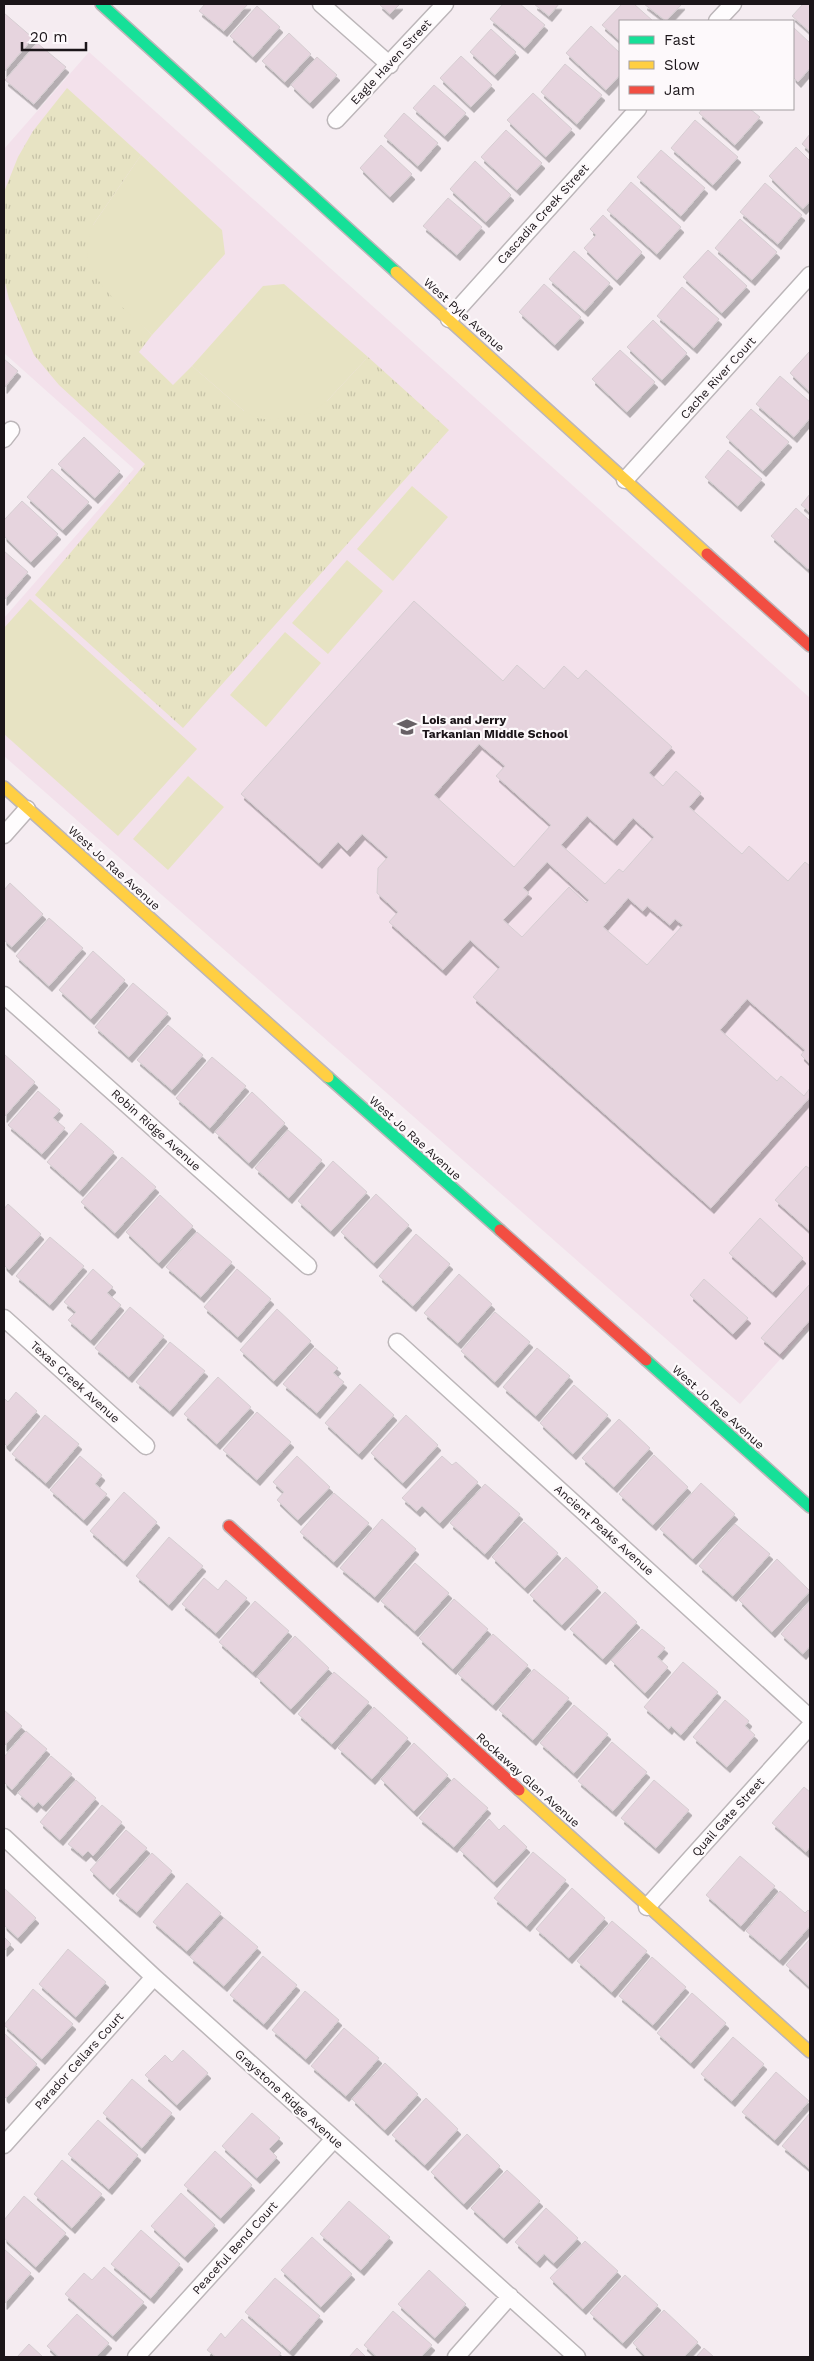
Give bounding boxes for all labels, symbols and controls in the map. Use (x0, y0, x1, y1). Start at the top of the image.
street label: Eagle Haven Street (348, 16, 434, 108)
scale bar (22, 20, 86, 52)
legend (619, 20, 794, 110)
text: 20 m (30, 28, 68, 46)
text: Fast (664, 31, 696, 49)
text: Slow (664, 56, 700, 74)
text: Jam (664, 81, 695, 99)
street label: Cascadia Creek Street (494, 161, 592, 267)
street label: West Pyle Avenue (421, 275, 507, 355)
street label: Cache River Court (677, 334, 759, 422)
place label: Lois and Jerry Tarkanian Middle School (422, 713, 568, 741)
school or university icon: Lois and Jerry Tarkanian Middle School (396, 716, 418, 738)
street label: West Jo Rae Avenue (65, 823, 163, 913)
street label: Robin Ridge Avenue (109, 1086, 204, 1174)
street label: West Jo Rae Avenue (366, 1093, 464, 1183)
street label: Texas Creek Avenue (27, 1338, 123, 1426)
street label: West Jo Rae Avenue (669, 1362, 767, 1452)
street label: Ancient Peaks Avenue (552, 1482, 657, 1578)
street label: Rockaway Glen Avenue (473, 1730, 583, 1830)
street label: Quail Gate Street (689, 1775, 767, 1859)
street label: Parador Cellars Court (32, 2010, 126, 2112)
street label: Graystone Ridge Avenue (232, 2047, 346, 2151)
street label: Peaceful Bend Court (190, 2199, 280, 2297)

